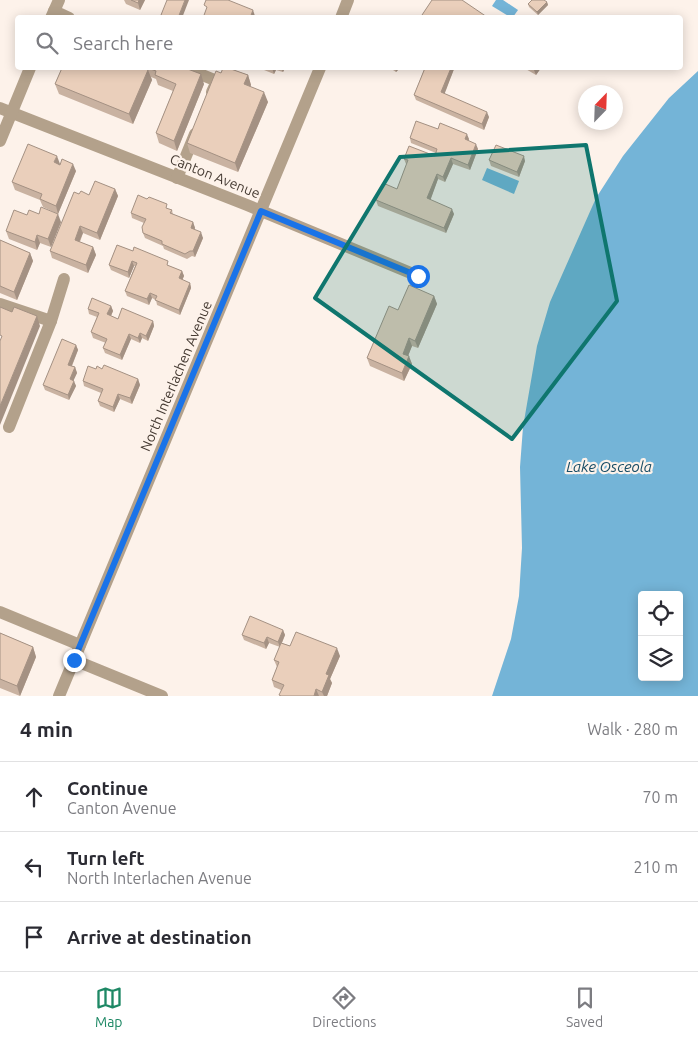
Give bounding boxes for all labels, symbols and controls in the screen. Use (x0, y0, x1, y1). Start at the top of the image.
search box (15, 15, 683, 70)
icon: search (33, 29, 61, 57)
text: Search here (73, 32, 173, 54)
north arrow (578, 85, 623, 130)
street label: Canton Avenue (168, 151, 262, 201)
route start (407, 265, 430, 288)
street label: North Interlachen Avenue (137, 298, 215, 454)
water label: Lake Osceola (566, 458, 652, 475)
map controls (638, 591, 683, 681)
button: locate (638, 591, 683, 636)
button: layers (638, 636, 683, 681)
route end (63, 649, 86, 672)
text: 4 min (20, 717, 73, 741)
text: Walk · 280 m (587, 720, 678, 738)
text: Continue (67, 777, 148, 799)
icon: ahead (20, 783, 48, 811)
text: 70 m (642, 788, 678, 806)
text: Canton Avenue (67, 799, 177, 817)
text: Turn left (67, 847, 145, 869)
icon: left (20, 853, 48, 881)
text: 210 m (633, 858, 678, 876)
text: North Interlachen Avenue (67, 869, 252, 887)
icon: arrive (20, 923, 48, 951)
text: Arrive at destination (67, 926, 252, 948)
tab: Map (95, 984, 123, 1030)
tab: Directions (312, 984, 376, 1030)
tab: Saved (566, 984, 603, 1030)

